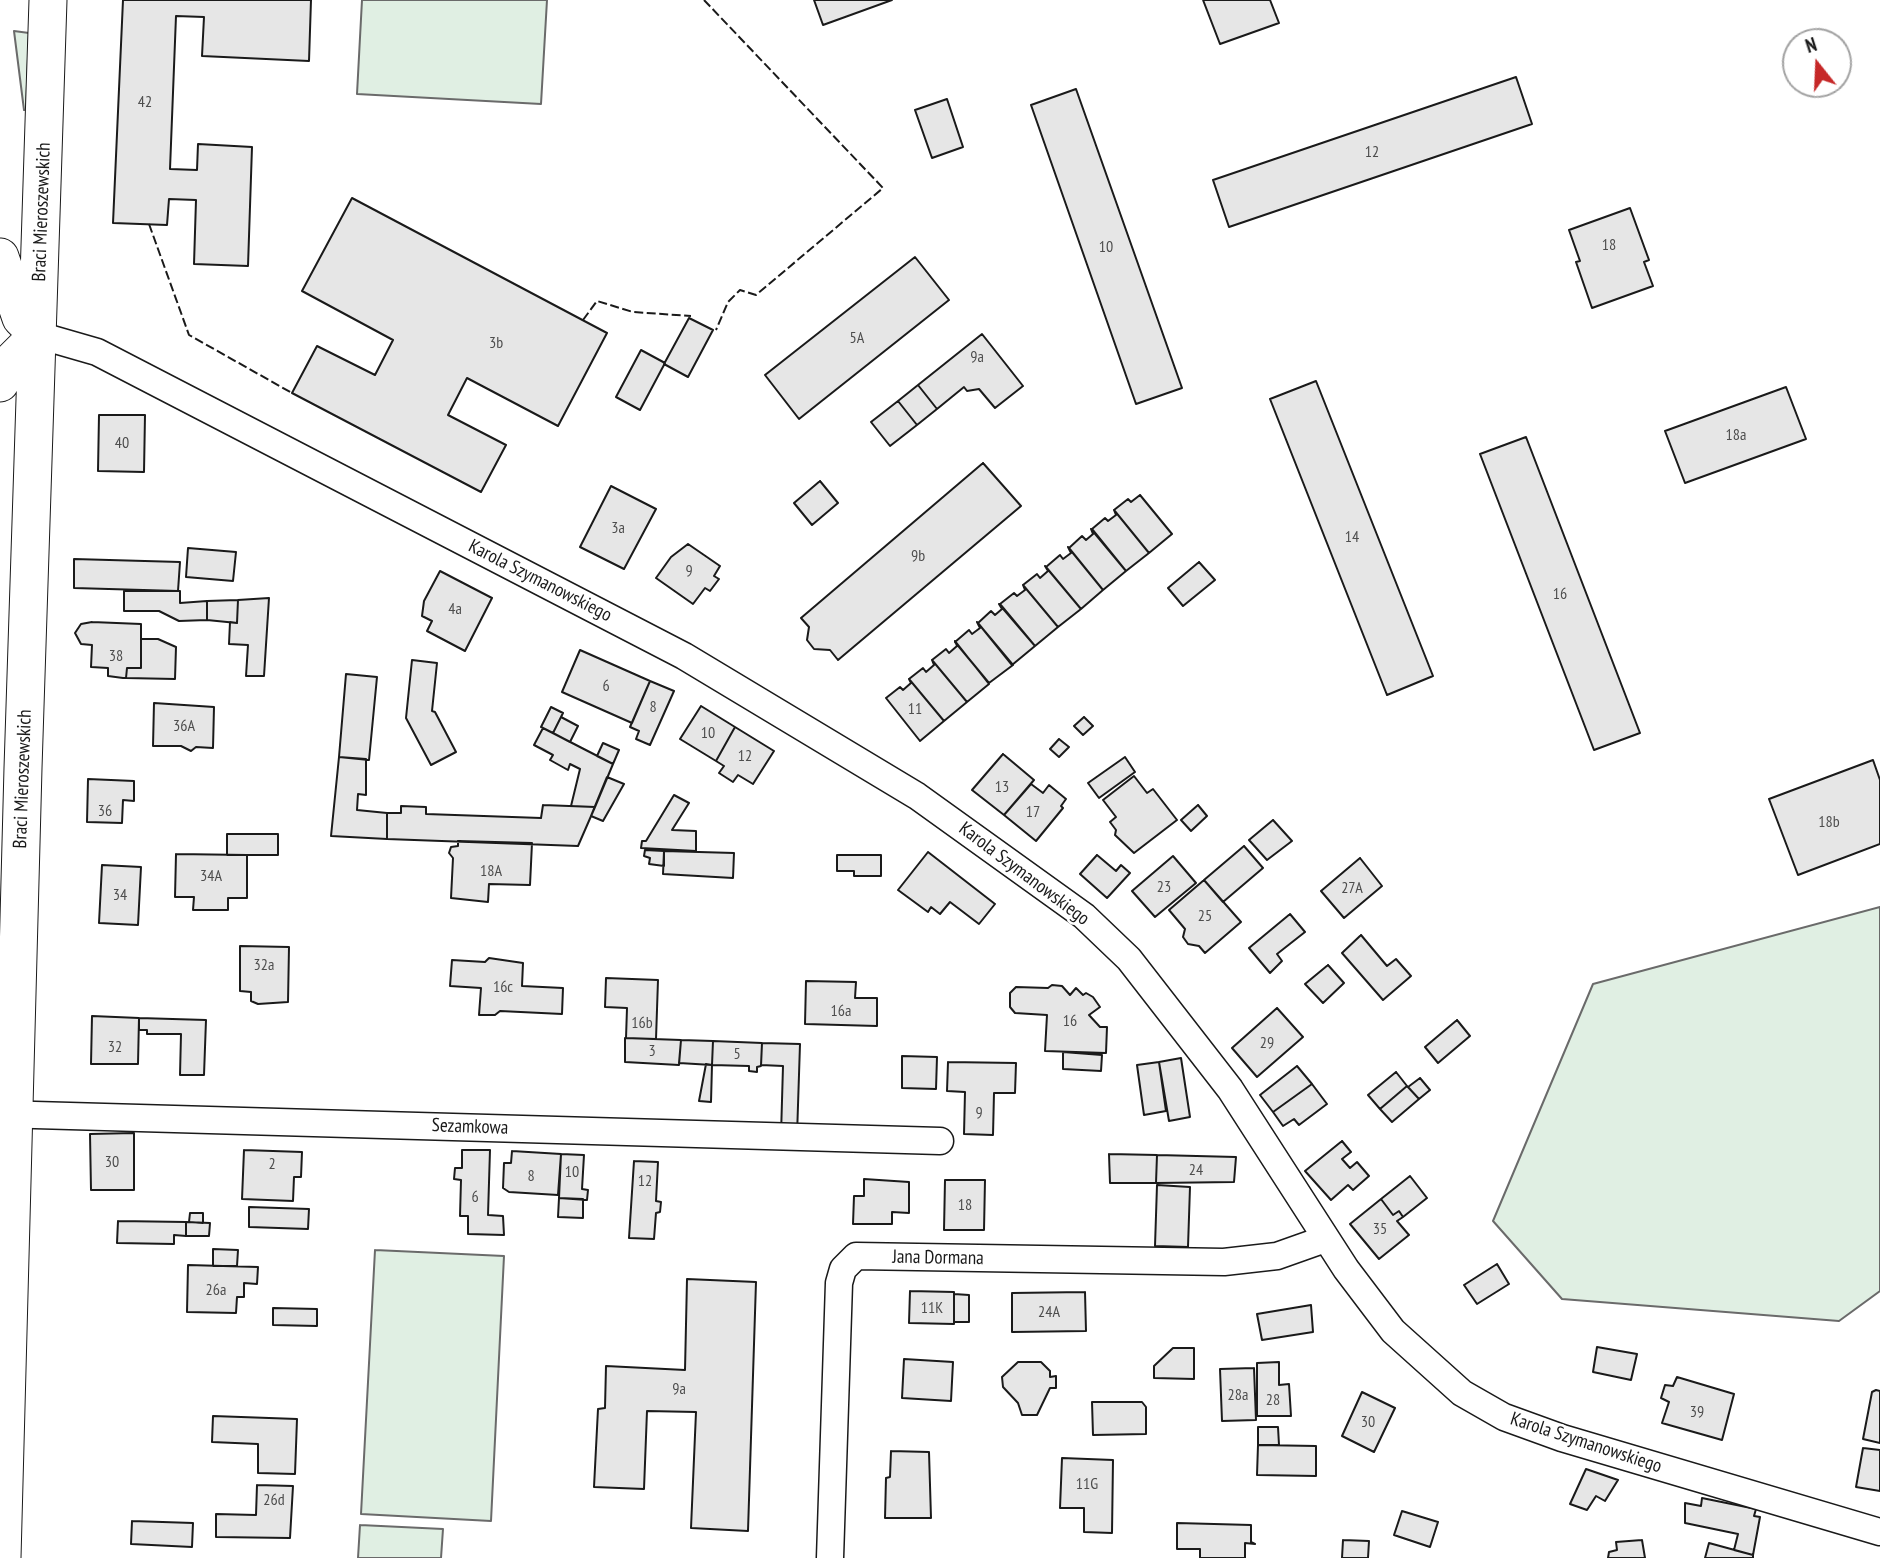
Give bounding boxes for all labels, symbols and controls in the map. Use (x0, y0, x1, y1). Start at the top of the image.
north arrow (1782, 28, 1852, 98)
text: N (1803, 32, 1820, 58)
house number: 42 (138, 92, 152, 112)
street label: Braci Mieroszewskich (28, 142, 56, 282)
house number: 12 (1365, 142, 1379, 162)
house number: 18 (1602, 235, 1616, 255)
house number: 10 (1099, 237, 1113, 257)
house number: 5A (850, 328, 864, 348)
house number: 3b (489, 333, 503, 353)
house number: 9a (970, 347, 984, 367)
house number: 18a (1726, 425, 1746, 445)
house number: 40 (115, 433, 129, 453)
house number: 3a (611, 518, 625, 538)
house number: 14 (1345, 527, 1359, 547)
street label: Karola Szymanowskiego (465, 535, 615, 627)
house number: 9b (911, 546, 925, 566)
house number: 9 (685, 561, 693, 581)
house number: 16 (1553, 584, 1567, 604)
house number: 4a (448, 599, 462, 619)
house number: 38 (109, 646, 123, 666)
house number: 6 (602, 676, 610, 696)
house number: 8 (649, 697, 657, 717)
house number: 11 (908, 699, 922, 719)
street label: Braci Mieroszewskich (9, 709, 37, 849)
house number: 36A (173, 716, 195, 736)
house number: 10 (701, 723, 715, 743)
house number: 12 (738, 746, 752, 766)
house number: 13 (995, 777, 1009, 797)
house number: 36 (98, 801, 112, 821)
house number: 17 (1026, 802, 1040, 822)
house number: 18b (1818, 812, 1840, 832)
street label: Karola Szymanowskiego (954, 817, 1094, 931)
house number: 18A (480, 861, 502, 881)
house number: 34A (200, 866, 222, 886)
house number: 23 (1157, 877, 1171, 897)
house number: 27A (1341, 878, 1363, 898)
house number: 34 (113, 885, 127, 905)
house number: 25 (1198, 906, 1212, 926)
house number: 32a (254, 955, 274, 975)
house number: 16c (493, 977, 513, 997)
house number: 16a (831, 1001, 851, 1021)
house number: 16 (1063, 1011, 1077, 1031)
house number: 16b (631, 1013, 653, 1033)
house number: 29 (1260, 1033, 1274, 1053)
house number: 32 (108, 1037, 122, 1057)
house number: 3 (648, 1041, 656, 1061)
house number: 5 (733, 1044, 741, 1064)
house number: 9 (975, 1103, 983, 1123)
street label: Sezamkowa (431, 1114, 509, 1140)
house number: 30 (105, 1152, 119, 1172)
house number: 2 (268, 1154, 276, 1174)
house number: 24 (1189, 1160, 1203, 1180)
house number: 10 (565, 1162, 579, 1182)
house number: 8 (527, 1166, 535, 1186)
house number: 12 (638, 1171, 652, 1191)
house number: 6 (471, 1187, 479, 1207)
house number: 18 (958, 1195, 972, 1215)
house number: 35 (1373, 1219, 1387, 1239)
street label: Jana Dormana (892, 1246, 984, 1270)
house number: 26a (206, 1280, 226, 1300)
house number: 11K (921, 1298, 943, 1318)
house number: 24A (1038, 1302, 1060, 1322)
house number: 9a (672, 1379, 686, 1399)
house number: 28a (1228, 1385, 1248, 1405)
house number: 28 (1266, 1390, 1280, 1410)
house number: 39 (1690, 1402, 1704, 1422)
street label: Karola Szymanowskiego (1508, 1408, 1664, 1478)
house number: 30 (1361, 1412, 1375, 1432)
house number: 11G (1076, 1474, 1098, 1494)
house number: 26d (263, 1490, 285, 1510)

